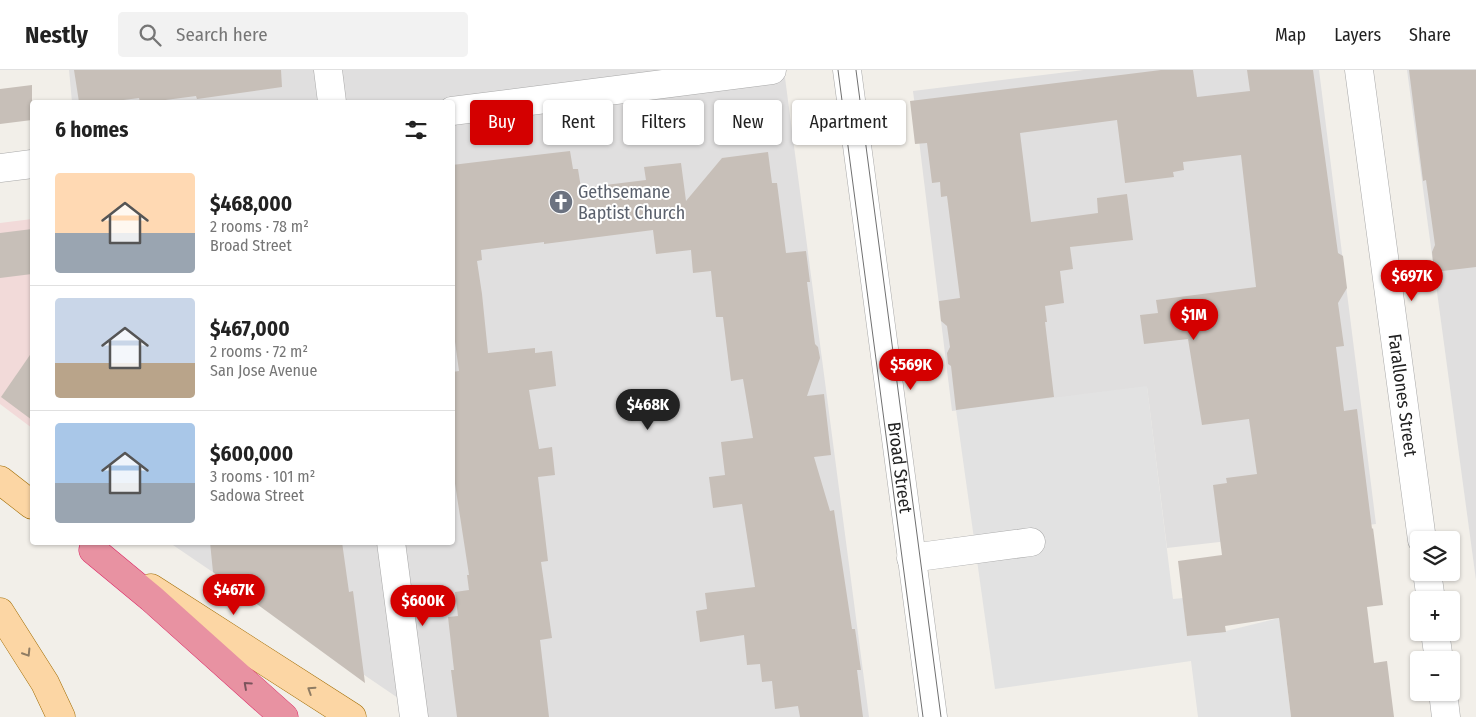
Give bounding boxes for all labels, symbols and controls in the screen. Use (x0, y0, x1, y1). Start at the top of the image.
search box (118, 12, 468, 57)
text: Nestly (25, 21, 88, 49)
icon: search (136, 21, 164, 49)
text: Search here (176, 23, 268, 46)
text: Map (1275, 24, 1306, 46)
text: Layers (1334, 24, 1381, 46)
text: Share (1409, 24, 1451, 46)
chip: Buy (470, 100, 533, 145)
chip: Rent (543, 100, 613, 145)
chip: Filters (623, 100, 704, 145)
chip: New (714, 100, 782, 145)
chip: Apartment (792, 100, 906, 145)
icon: filters (402, 116, 430, 144)
text: 6 homes (55, 117, 128, 143)
place label: Gethsemane Baptist Church (578, 181, 685, 224)
church icon: Gethsemane Baptist Church (548, 189, 574, 215)
text: $468,000 (210, 191, 292, 217)
icon: home (95, 193, 155, 253)
text: 2 rooms · 78 m² (210, 217, 309, 236)
text: Broad Street (210, 236, 292, 255)
pin: $697K (1377, 260, 1447, 302)
text: $697K (1392, 266, 1432, 285)
pin: $1M (1170, 298, 1218, 341)
text: $1M (1181, 305, 1207, 324)
text: $467,000 (210, 316, 290, 342)
icon: home (95, 318, 155, 378)
street label: Farallones Street (1383, 332, 1422, 458)
text: 2 rooms · 72 m² (210, 342, 308, 361)
pin: $569K (876, 348, 946, 391)
text: $569K (890, 355, 932, 374)
text: San Jose Avenue (210, 361, 317, 380)
pin: $468K (613, 388, 683, 431)
text: $468K (627, 395, 669, 414)
street label: Broad Street (883, 420, 917, 515)
text: $600,000 (210, 441, 293, 467)
icon: home (95, 443, 155, 503)
text: 3 rooms · 101 m² (210, 467, 315, 486)
text: Sadowa Street (210, 486, 304, 505)
map controls (1410, 531, 1460, 701)
button: layers (1410, 531, 1460, 581)
pin: $467K (199, 574, 269, 616)
text: $467K (214, 580, 254, 599)
pin: $600K (388, 584, 458, 627)
text: $600K (401, 591, 445, 610)
button: + (1410, 591, 1460, 641)
one-way arrow (20, 647, 30, 656)
button: − (1410, 651, 1460, 701)
one-way arrow (244, 682, 253, 691)
one-way arrow (307, 687, 316, 697)

